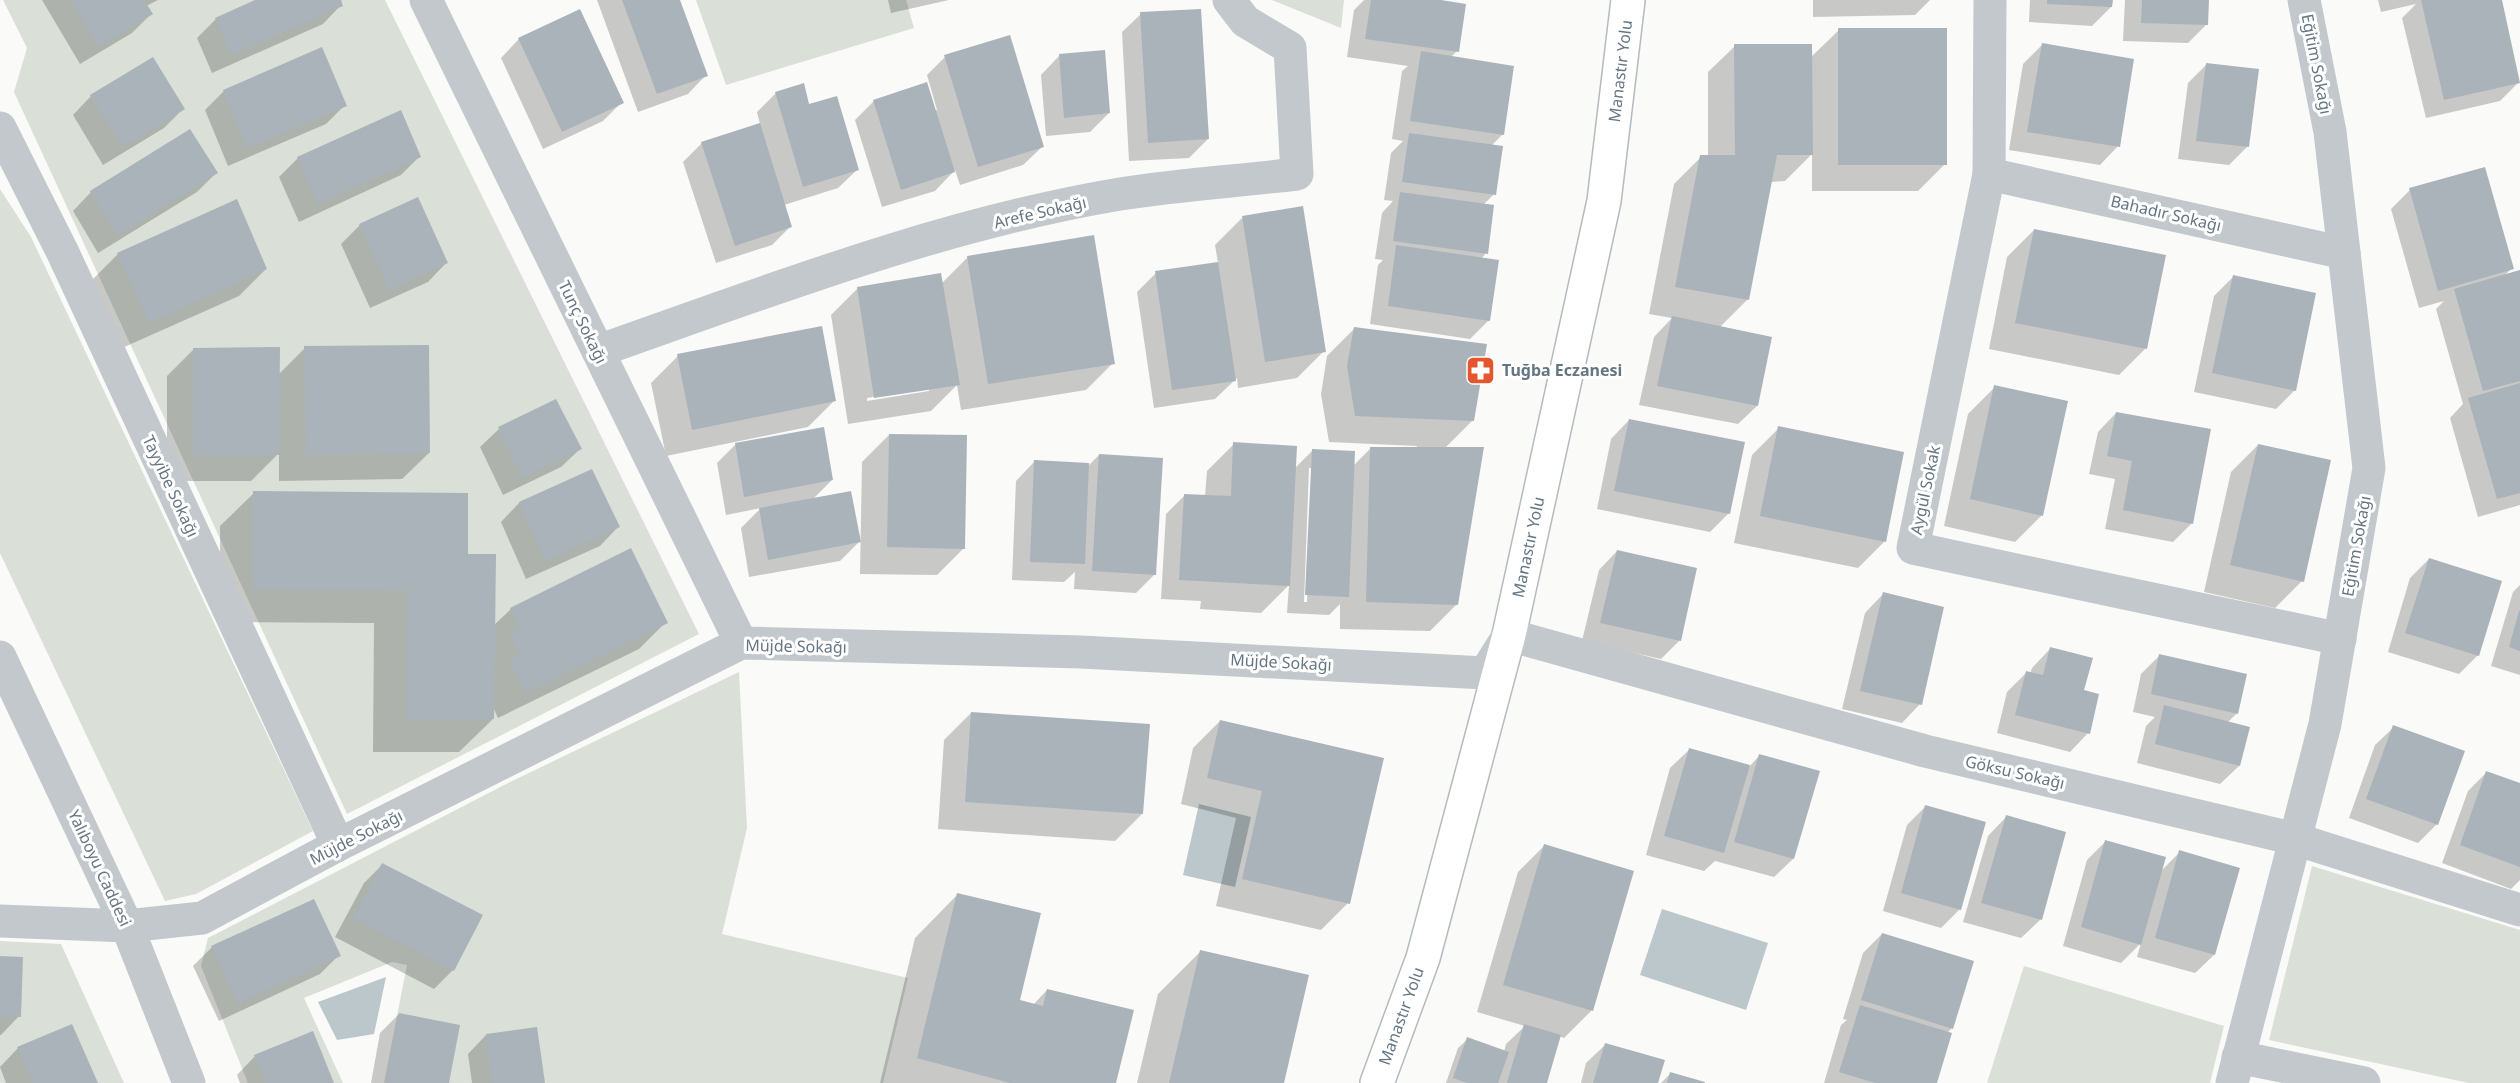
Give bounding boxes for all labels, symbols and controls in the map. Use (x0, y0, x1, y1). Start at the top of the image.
street label: Eğitim Sokağı (2296, 12, 2338, 116)
street label: Manastır Yolu (1603, 19, 1637, 123)
street label: Bahadır Sokağı (2109, 190, 2223, 236)
street label: Arefe Sokağı (992, 191, 1088, 233)
street label: Tunç Sokağı (553, 277, 613, 367)
pharmacy icon: Tuğba Eczanesi (1465, 354, 1497, 386)
place label: Tuğba Eczanesi (1502, 359, 1622, 381)
street label: Tayyibe Sokağı (138, 431, 204, 541)
street label: Aygül Sokak (1905, 443, 1945, 537)
street label: Eğitim Sokağı (2336, 494, 2376, 598)
street label: Manastır Yolu (1507, 495, 1549, 599)
street label: Müjde Sokağı (745, 634, 847, 658)
street label: Müjde Sokağı (1230, 648, 1332, 676)
street label: Göksu Sokağı (1963, 750, 2067, 794)
street label: Müjde Sokağı (306, 804, 406, 870)
street label: Yalıboyu Caddesi (63, 806, 137, 930)
street label: Manastır Yolu (1373, 964, 1429, 1068)

